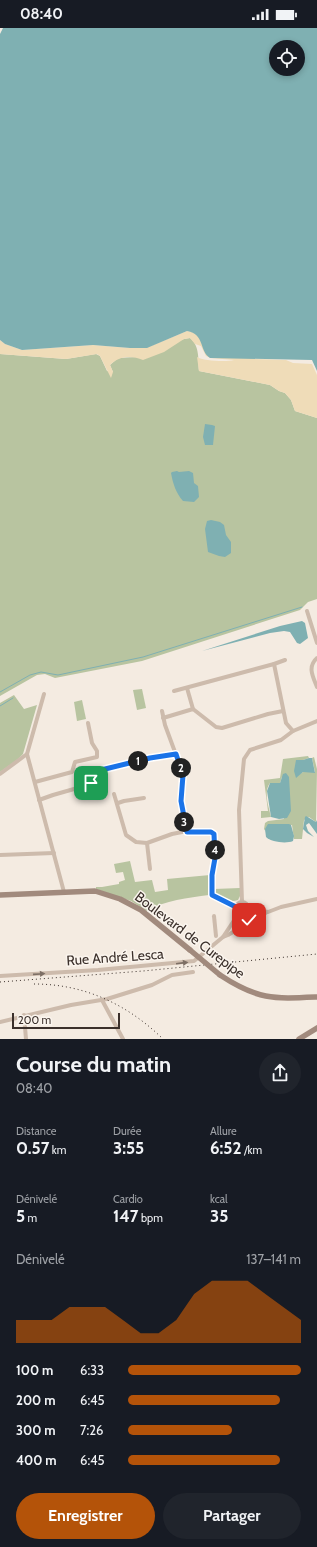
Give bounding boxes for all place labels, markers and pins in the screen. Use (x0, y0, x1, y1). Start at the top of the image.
pin: 1 (128, 751, 148, 771)
pin: 2 (171, 758, 191, 778)
pin (74, 766, 108, 800)
pin: 3 (174, 812, 194, 832)
pin: 4 (205, 840, 225, 860)
pin (232, 903, 266, 937)

